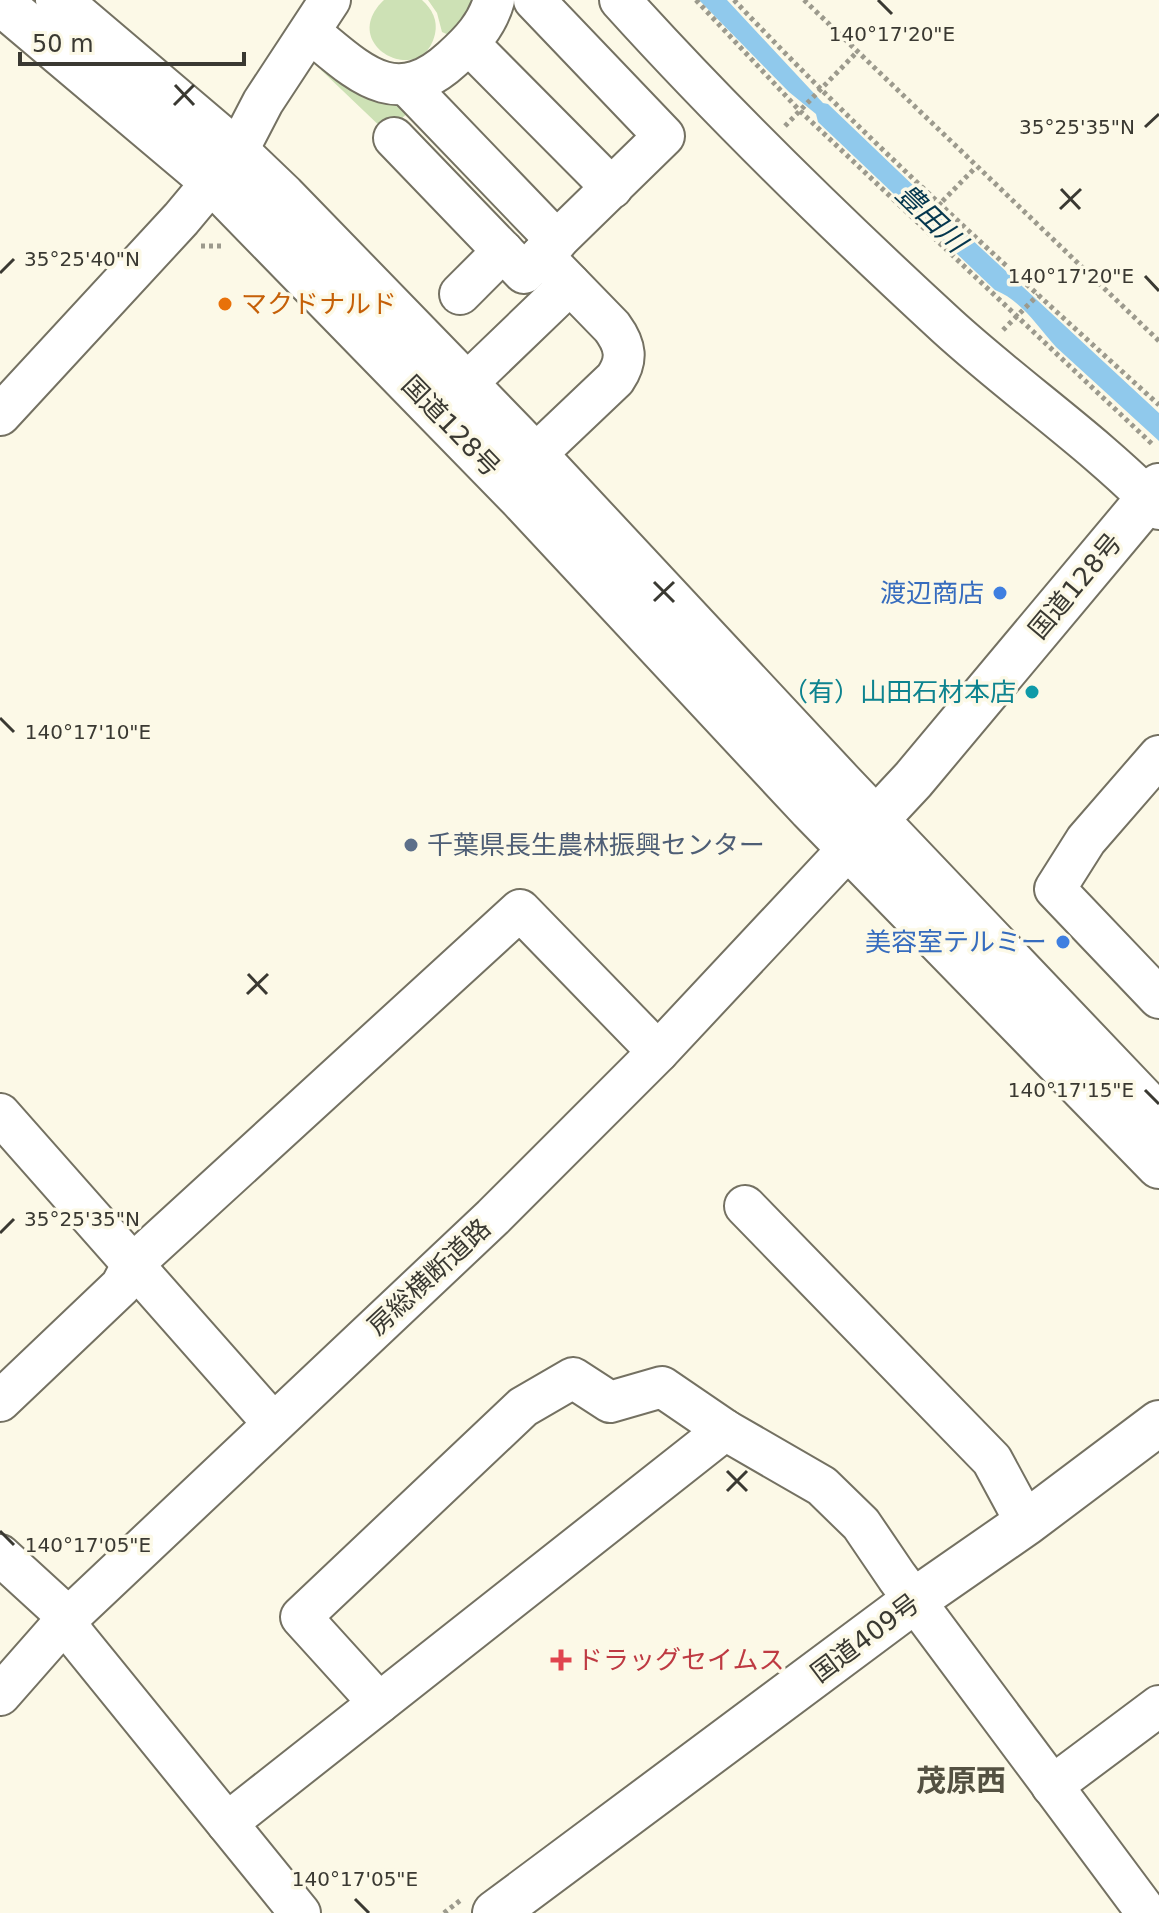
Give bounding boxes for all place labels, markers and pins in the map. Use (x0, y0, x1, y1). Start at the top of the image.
place label: マクドナルド (241, 289, 397, 319)
marker: マクドナルド (216, 295, 234, 313)
place label: 渡辺商店 (880, 578, 984, 608)
marker: 渡辺商店 (991, 584, 1009, 602)
place label: （有）山田石材本店 (782, 677, 1016, 707)
marker: （有）山田石材本店 (1023, 683, 1041, 701)
place label: 千葉県長生農林振興センター (427, 830, 765, 860)
marker: 千葉県長生農林振興センター (402, 836, 420, 854)
place label: 美容室テルミー (865, 927, 1047, 957)
marker: 美容室テルミー (1054, 933, 1072, 951)
place label: ドラッグセイムス (577, 1645, 784, 1675)
marker: ドラッグセイムス (552, 1651, 570, 1669)

